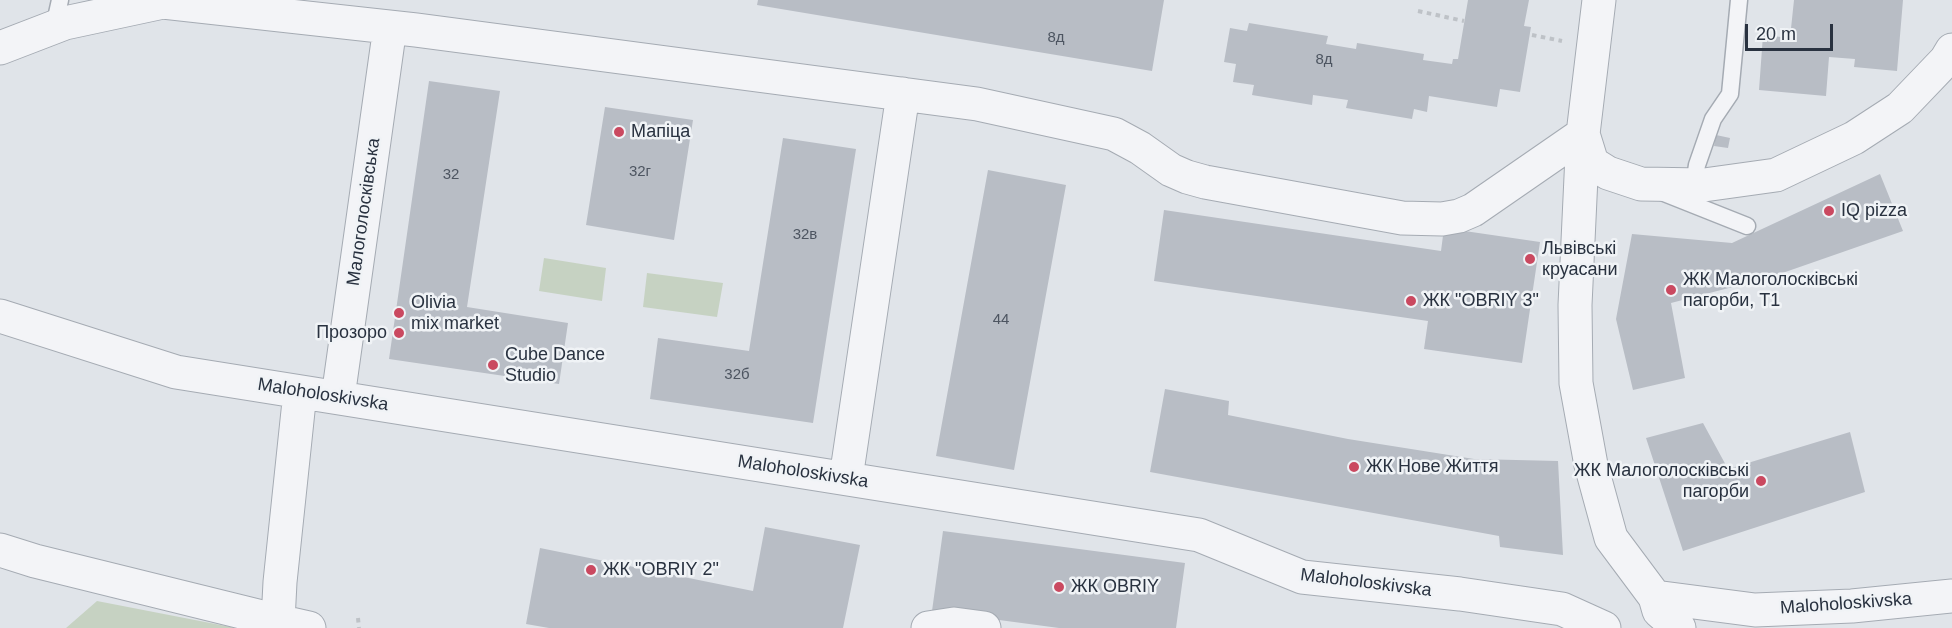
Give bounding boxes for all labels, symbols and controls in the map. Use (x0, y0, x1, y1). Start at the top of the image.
scale bar (1748, 12, 1836, 50)
text: 20 m (1756, 24, 1796, 44)
house number: 8д (1047, 29, 1065, 47)
house number: 8д (1315, 51, 1333, 69)
place label: Мапіца (631, 121, 690, 143)
marker: Мапіца (612, 125, 626, 139)
street label: Малоголосківська (343, 137, 385, 287)
house number: 32г (629, 163, 651, 181)
house number: 32 (443, 166, 459, 184)
place label: IQ pizza (1841, 200, 1907, 222)
marker: IQ pizza (1822, 204, 1836, 218)
house number: 32в (793, 226, 817, 244)
place label: Львівські круасани (1542, 238, 1617, 280)
marker: Львівські круасани (1523, 252, 1537, 266)
place label: ЖК Малоголосківські пагорби, Т1 (1683, 269, 1858, 312)
marker: ЖК Малоголосківські пагорби, Т1 (1664, 283, 1678, 297)
place label: ЖК "OBRIY 3" (1423, 290, 1539, 312)
place label: Olivia mix market (411, 292, 499, 334)
marker: ЖК "OBRIY 3" (1404, 294, 1418, 308)
marker: Olivia mix market (392, 306, 406, 320)
house number: 44 (993, 311, 1009, 329)
place label: Прозоро (316, 322, 387, 344)
marker: Прозоро (392, 326, 406, 340)
place label: Cube Dance Studio (505, 344, 605, 386)
marker: Cube Dance Studio (486, 358, 500, 372)
house number: 32б (724, 366, 750, 384)
street label: Maloholoskivska (256, 374, 390, 416)
street label: Maloholoskivska (736, 451, 870, 493)
place label: ЖК Нове Життя (1366, 456, 1498, 478)
marker: ЖК Нове Життя (1347, 460, 1361, 474)
place label: ЖК Малоголосківські пагорби (1574, 460, 1749, 502)
marker: ЖК Малоголосківські пагорби (1754, 474, 1768, 488)
place label: ЖК "OBRIY 2" (603, 559, 719, 581)
marker: ЖК "OBRIY 2" (584, 563, 598, 577)
street label: Maloholoskivska (1299, 564, 1433, 602)
place label: ЖК OBRIY (1071, 576, 1159, 598)
marker: ЖК OBRIY (1052, 580, 1066, 594)
street label: Maloholoskivska (1779, 589, 1913, 619)

